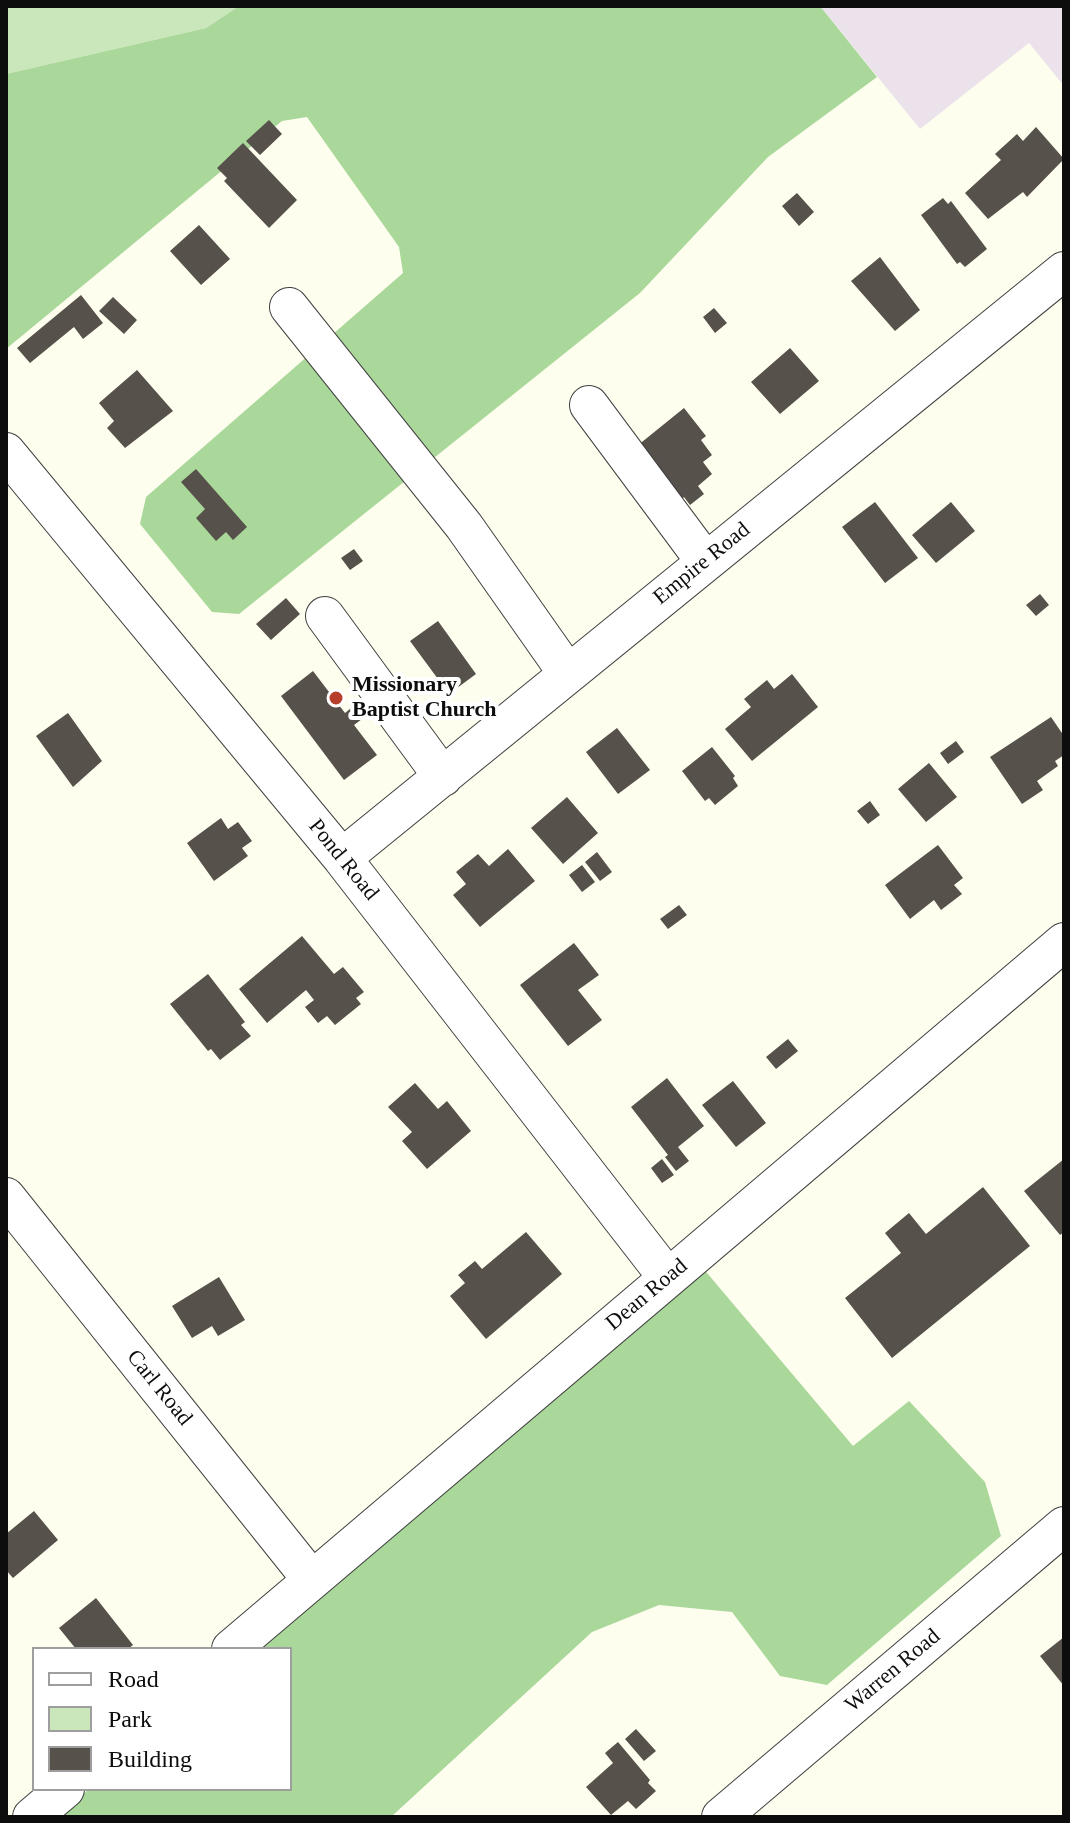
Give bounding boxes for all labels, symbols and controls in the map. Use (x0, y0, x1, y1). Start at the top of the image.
street label: Empire Road (648, 517, 756, 611)
place label: Missionary Baptist Church (352, 672, 496, 724)
marker: Missionary Baptist Church (327, 689, 345, 707)
street label: Pond Road (302, 814, 384, 906)
street label: Dean Road (601, 1253, 693, 1337)
street label: Carl Road (120, 1345, 198, 1431)
street label: Warren Road (840, 1624, 946, 1718)
legend (32, 1647, 292, 1791)
text: Road (108, 1666, 159, 1692)
text: Park (108, 1706, 152, 1732)
text: Building (108, 1746, 192, 1772)

